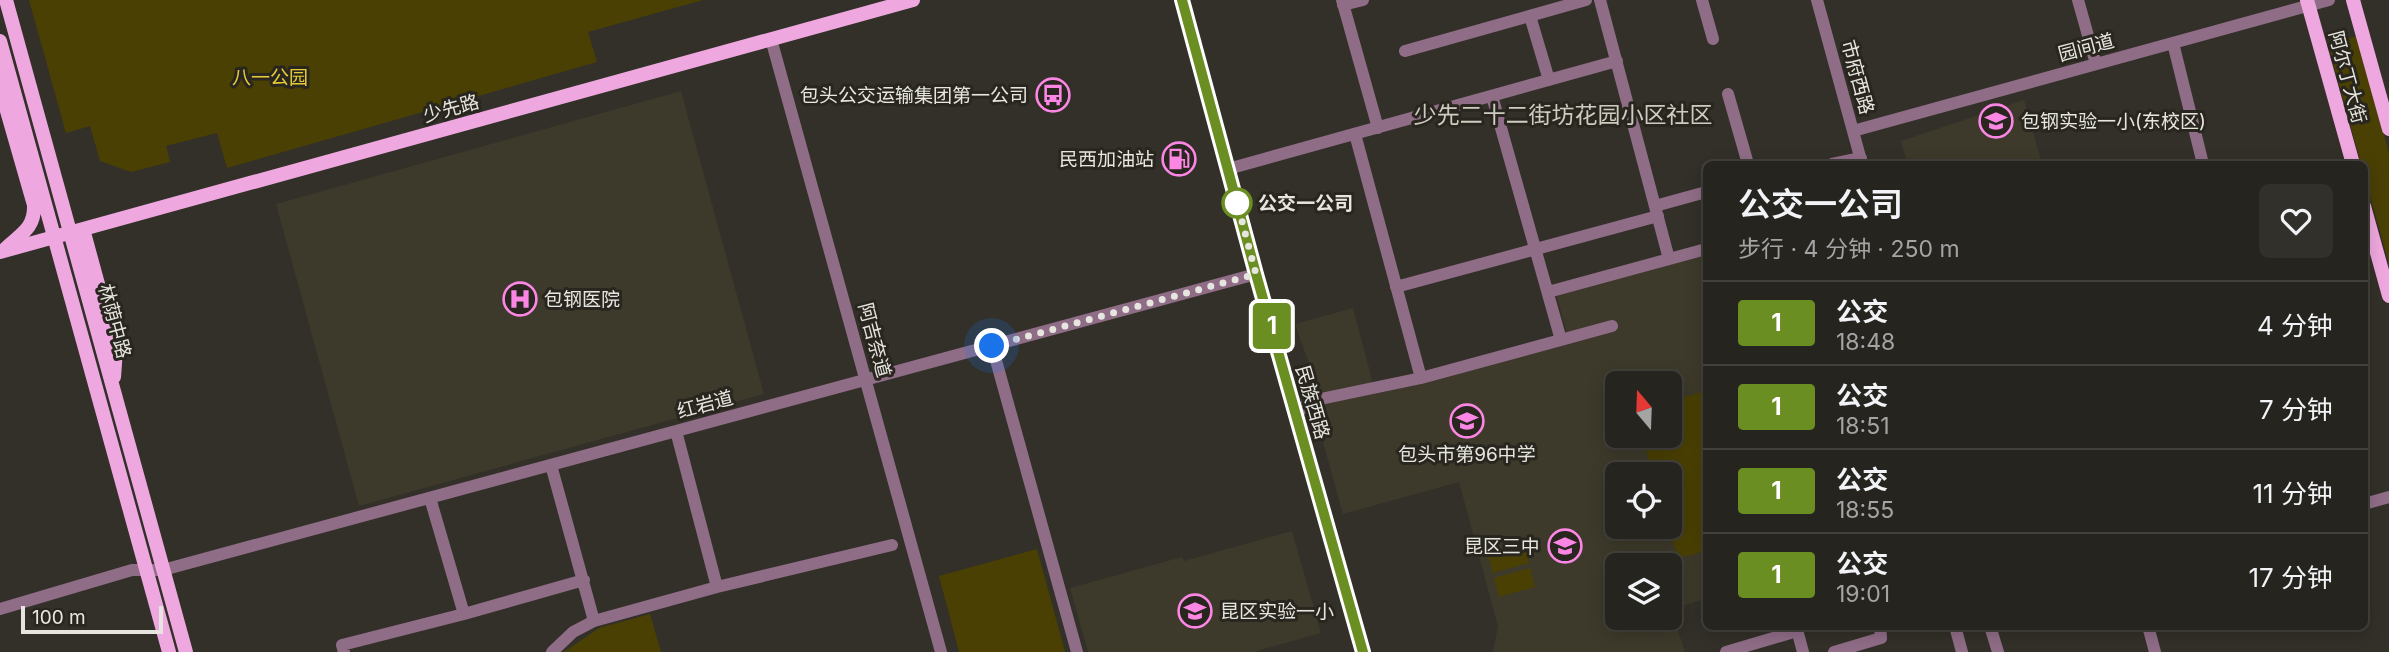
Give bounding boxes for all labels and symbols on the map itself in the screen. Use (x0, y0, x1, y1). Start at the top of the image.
street label: 阿尔丁大街 (2324, 28, 2371, 126)
street label: 园间道 (2056, 29, 2117, 66)
street label: 市府西路 (1837, 37, 1878, 117)
park label: 八一公园 (232, 66, 308, 89)
bus stop icon: 包头公交运输集团第一公司 (1034, 76, 1072, 114)
place label: 包头公交运输集团第一公司 (800, 84, 1028, 107)
street label: 少先路 (421, 90, 482, 127)
district label: 少先二十二街坊花园小区社区 (1414, 101, 1713, 129)
school or university icon: 包钢实验一小(东校区) (1977, 102, 2015, 140)
place label: 包钢实验一小(东校区) (2021, 110, 2206, 133)
fuel station icon: 民西加油站 (1160, 140, 1198, 178)
place label: 民西加油站 (1059, 148, 1154, 171)
marker: 公交一公司 (1222, 188, 1252, 218)
place label: 公交一公司 (1258, 192, 1353, 215)
hospital icon: 包钢医院 (501, 280, 539, 318)
street label: 林荫中路 (94, 281, 135, 361)
place label: 包钢医院 (544, 288, 620, 311)
street label: 阿吉奈道 (854, 300, 895, 380)
line badge: 1 (1249, 303, 1295, 349)
your location (974, 328, 1009, 363)
street label: 民族西路 (1291, 362, 1334, 442)
north arrow (1605, 371, 1682, 448)
street label: 红岩道 (675, 386, 736, 423)
school or university icon: 包头市第96中学 (1448, 402, 1486, 440)
place label: 包头市第96中学 (1398, 443, 1536, 466)
school or university icon: 昆区三中 (1546, 527, 1584, 565)
place label: 昆区三中 (1464, 535, 1540, 558)
school or university icon: 昆区实验一小 (1176, 592, 1214, 630)
place label: 昆区实验一小 (1220, 600, 1334, 623)
scale bar (21, 603, 163, 635)

